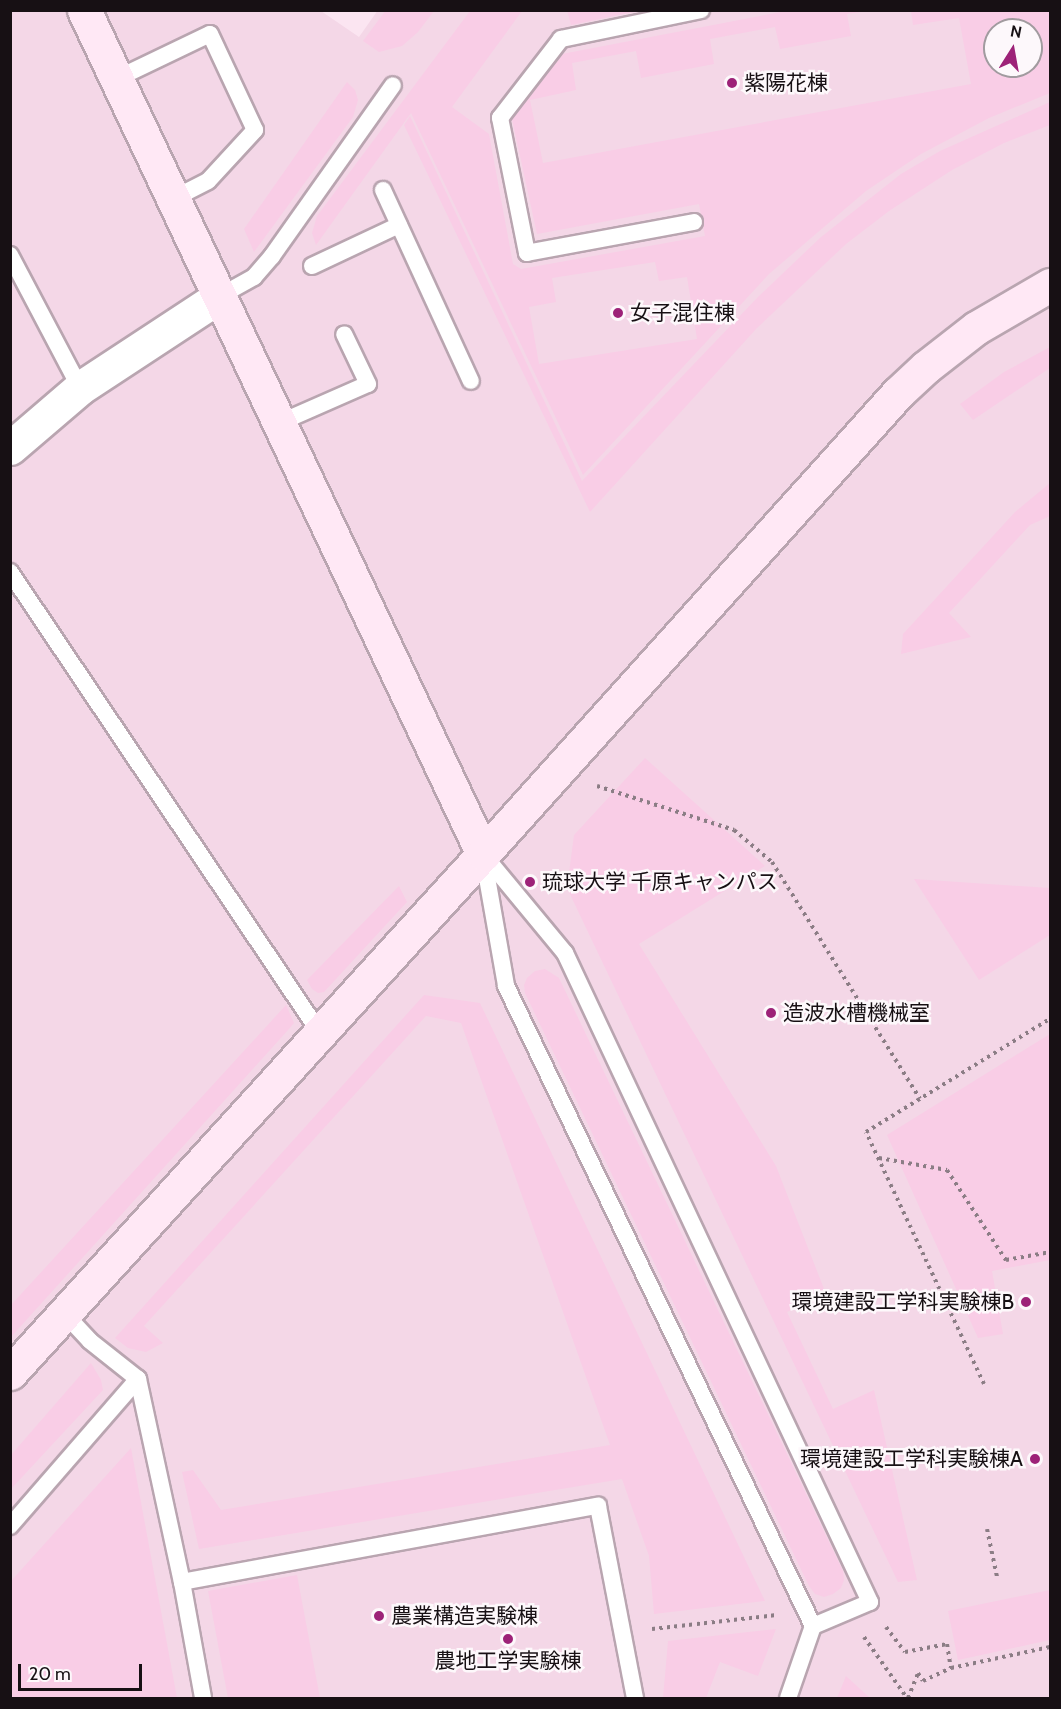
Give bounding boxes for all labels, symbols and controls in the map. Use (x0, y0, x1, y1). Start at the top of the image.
north arrow (983, 18, 1043, 78)
text: N (1009, 21, 1024, 42)
place label: 紫陽花棟 (744, 70, 828, 96)
marker: 紫陽花棟 (725, 76, 739, 90)
place label: 女子混住棟 (630, 300, 735, 326)
marker: 女子混住棟 (611, 306, 625, 320)
place label: 琉球大学 千原キャンパス (542, 869, 778, 895)
marker: 琉球大学 千原キャンパス (523, 875, 537, 889)
place label: 造波水槽機械室 (783, 1000, 930, 1026)
marker: 造波水槽機械室 (764, 1006, 778, 1020)
place label: 環境建設工学科実験棟B (791, 1289, 1014, 1315)
marker: 環境建設工学科実験棟B (1019, 1295, 1033, 1309)
place label: 環境建設工学科実験棟A (800, 1446, 1023, 1472)
marker: 環境建設工学科実験棟A (1028, 1452, 1042, 1466)
place label: 農業構造実験棟 (391, 1603, 538, 1629)
marker: 農業構造実験棟 (372, 1609, 386, 1623)
marker: 農地工学実験棟 (501, 1632, 515, 1646)
place label: 農地工学実験棟 (435, 1648, 581, 1674)
scale bar (21, 1652, 146, 1690)
text: 20 m (29, 1663, 71, 1685)

